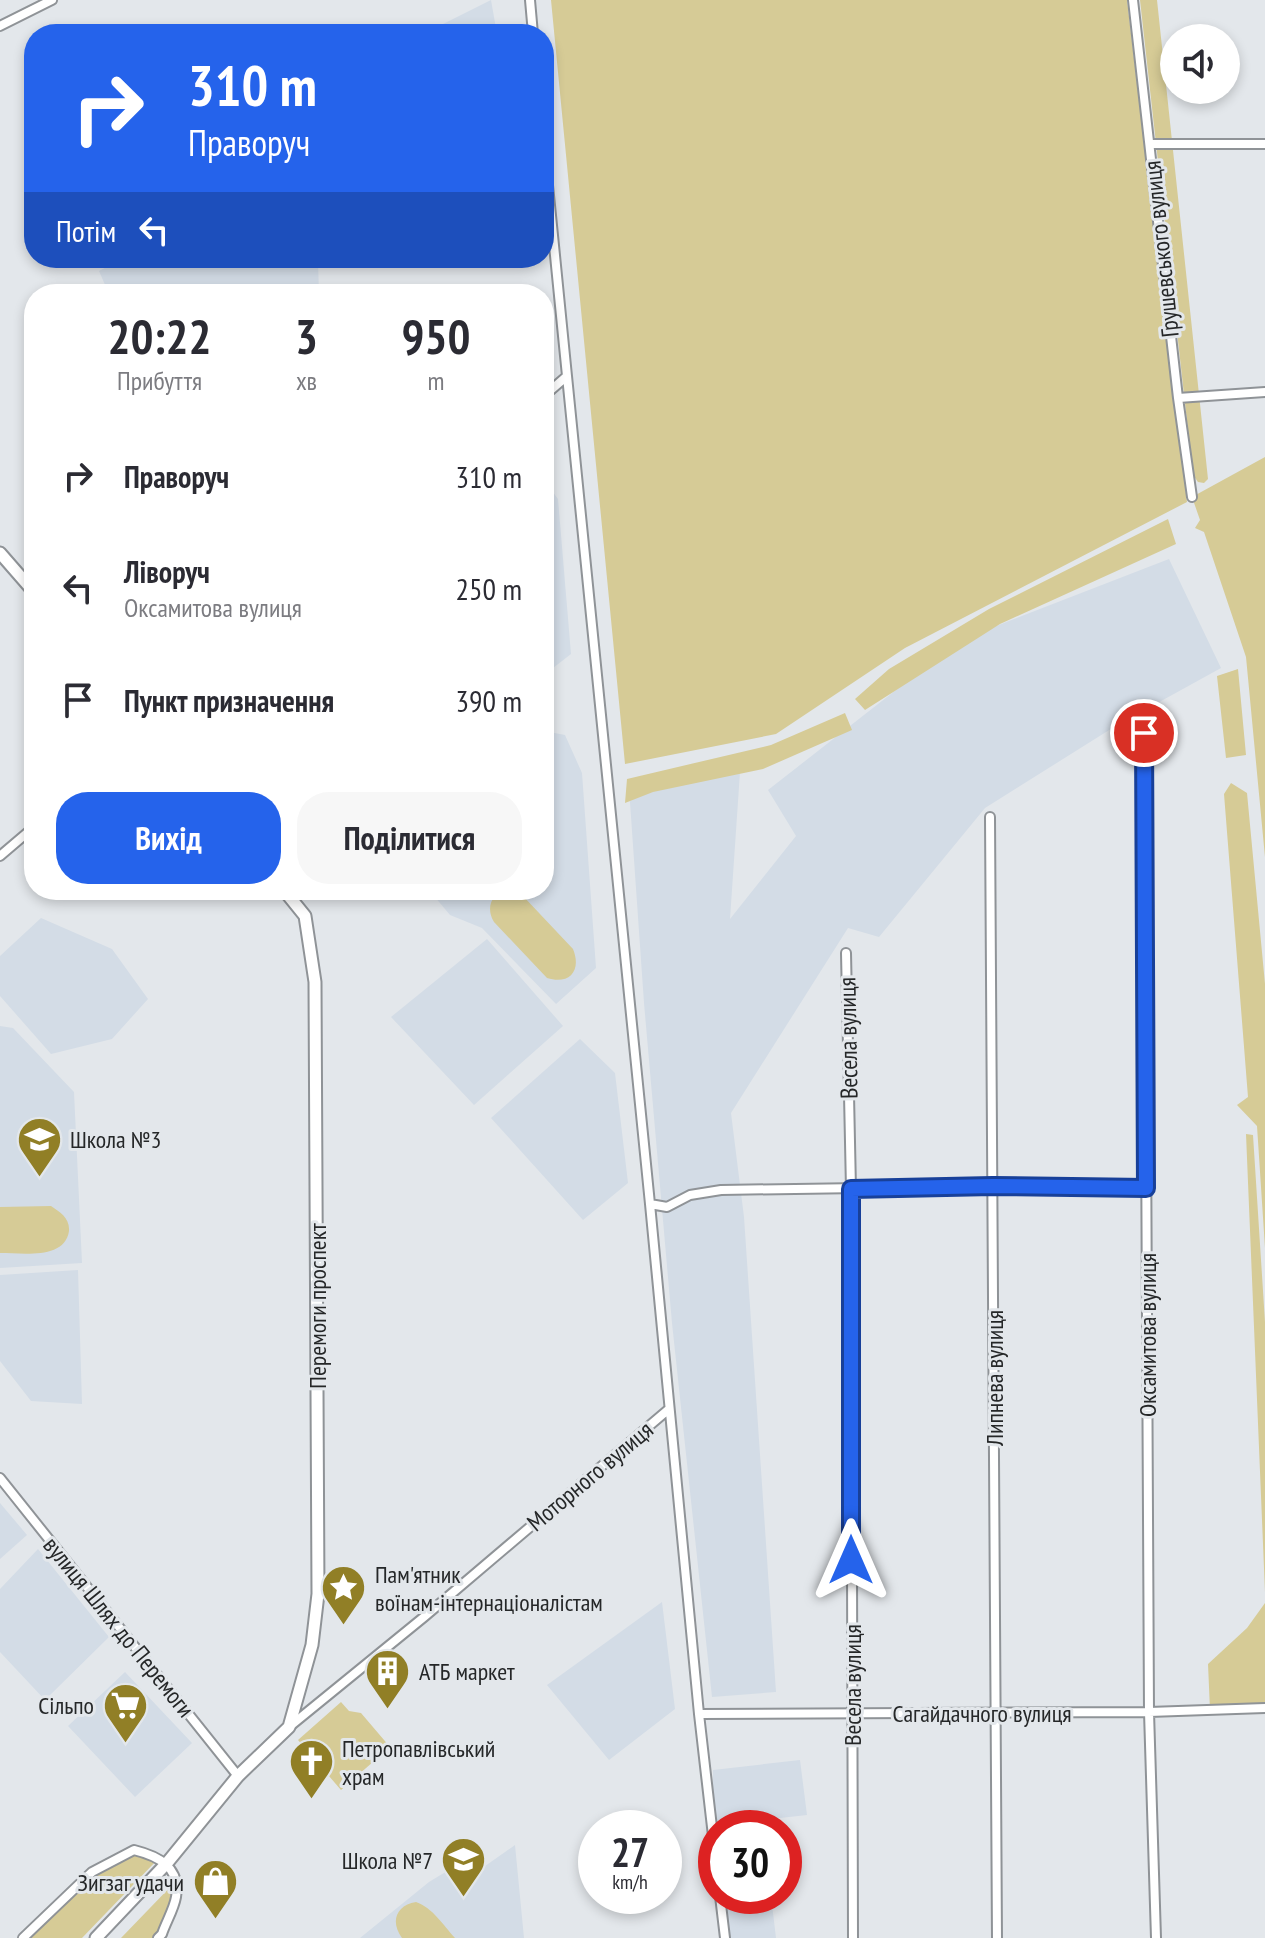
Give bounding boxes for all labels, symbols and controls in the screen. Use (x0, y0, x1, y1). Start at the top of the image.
map controls (1160, 24, 1240, 104)
button: sound (1160, 24, 1240, 104)
text: 310 m (188, 49, 317, 121)
icon: right (56, 56, 160, 160)
text: Праворуч (188, 119, 310, 166)
street label: Грушевського вулиця (1136, 159, 1186, 339)
icon: left (132, 208, 176, 252)
text: Потім (56, 211, 116, 250)
text: 20:22 (108, 305, 211, 367)
text: 3 (295, 305, 318, 367)
text: 950 (402, 305, 470, 367)
text: Прибуття (117, 364, 202, 397)
text: хв (296, 364, 317, 397)
text: m (428, 364, 444, 397)
icon: right (56, 454, 100, 498)
text: Праворуч (124, 457, 229, 496)
text: 310 m (456, 457, 522, 496)
text: Ліворуч (124, 552, 210, 591)
icon: left (56, 566, 100, 610)
text: 250 m (456, 569, 522, 608)
text: Оксамитова вулиця (124, 591, 302, 624)
icon: arrive (56, 678, 100, 722)
text: Пункт призначення (124, 681, 334, 720)
text: 390 m (456, 681, 522, 720)
pin (1110, 699, 1178, 767)
icon: arrive (1122, 711, 1166, 755)
button: Вихід (56, 792, 281, 884)
button: Поділитися (297, 792, 522, 884)
street label: Весела вулиця (831, 977, 865, 1099)
school or university icon: Школа №3 (15, 1115, 63, 1178)
place label: Школа №3 (70, 1124, 161, 1155)
street label: Перемоги проспект (302, 1223, 333, 1389)
street label: Оксамитова вулиця (1132, 1253, 1163, 1417)
street label: Липнева вулиця (979, 1310, 1010, 1447)
street label: Моторного вулиця (521, 1414, 659, 1538)
position arrow (809, 1518, 893, 1602)
street label: вулиця Шлях до Перемоги (37, 1530, 201, 1724)
place label: Пам'ятник воїнам-інтернаціоналістам (375, 1559, 603, 1618)
place icon: Пам'ятник воїнам-інтернаціоналістам (320, 1564, 368, 1627)
street label: Весела вулиця (837, 1624, 868, 1746)
building icon: АТБ маркет (364, 1647, 412, 1710)
place label: АТБ маркет (419, 1656, 515, 1687)
supermarket icon: Сільпо (101, 1681, 149, 1744)
place label: Сільпо (38, 1690, 94, 1721)
street label: Сагайдачного вулиця (892, 1698, 1072, 1729)
place label: Петропавлівський храм (342, 1733, 495, 1792)
church icon: Петропавлівський храм (287, 1738, 335, 1801)
speed limit sign: 30 (698, 1810, 802, 1914)
text: 27 (611, 1826, 649, 1878)
school or university icon: Школа №7 (440, 1836, 488, 1899)
place label: Школа №7 (342, 1845, 433, 1876)
shop icon: Зигзаг удачи (191, 1858, 239, 1921)
place label: Зигзаг удачи (78, 1867, 184, 1898)
text: km/h (612, 1869, 648, 1895)

